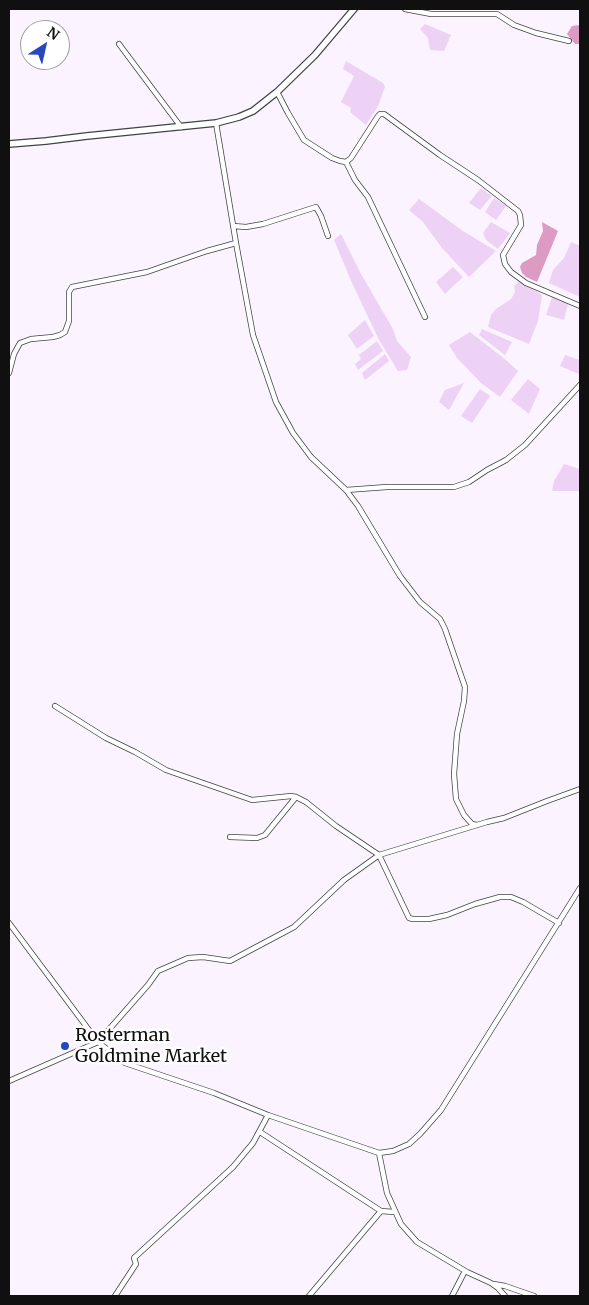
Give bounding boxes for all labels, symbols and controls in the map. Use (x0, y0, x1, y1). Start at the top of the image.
north arrow (20, 20, 70, 70)
text: N (43, 23, 63, 44)
place label: Rosterman Goldmine Market (75, 1025, 227, 1068)
marker: Rosterman Goldmine Market (59, 1040, 71, 1052)

